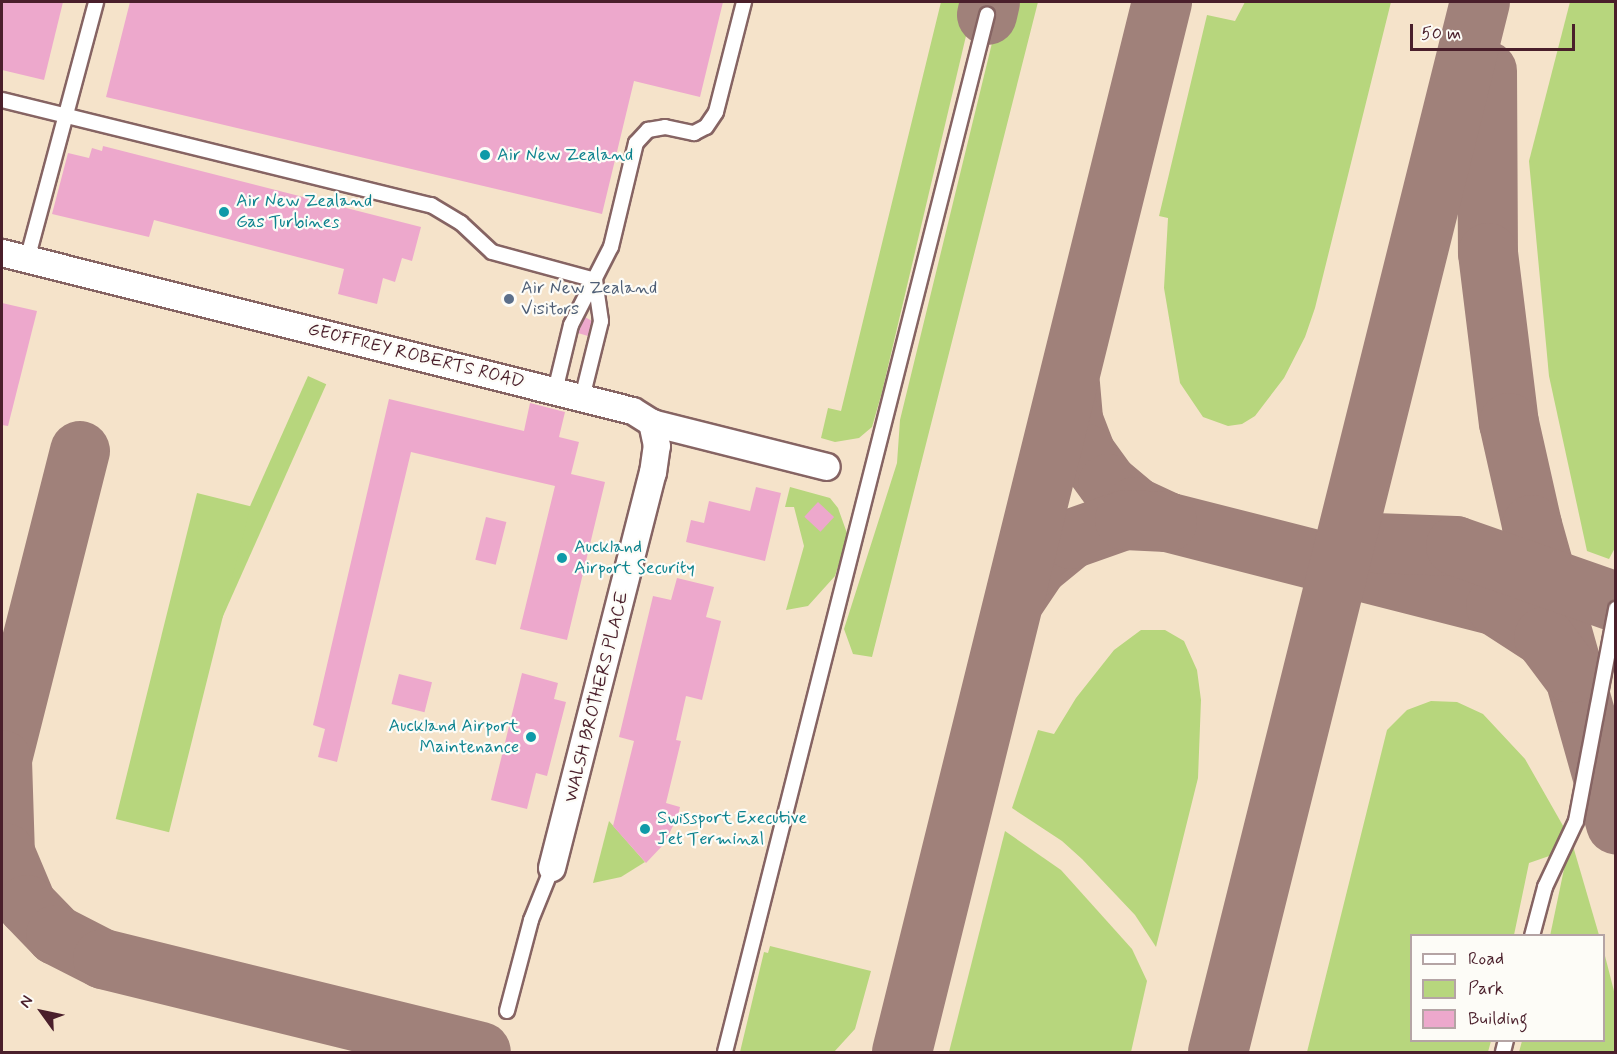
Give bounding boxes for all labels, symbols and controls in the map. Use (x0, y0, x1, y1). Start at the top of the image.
scale bar (1413, 12, 1578, 50)
text: 50 m (1421, 22, 1461, 46)
place label: Air New Zealand (497, 144, 631, 166)
marker: Air New Zealand (478, 148, 492, 162)
place label: Air New Zealand Gas Turbines (236, 191, 370, 234)
marker: Air New Zealand Gas Turbines (217, 205, 231, 219)
place label: Air New Zealand Visitors (521, 278, 655, 320)
marker: Air New Zealand Visitors (502, 292, 516, 306)
street label: GEOFFREY ROBERTS ROAD (308, 319, 524, 393)
place label: Auckland Airport Security (574, 537, 703, 580)
marker: Auckland Airport Security (555, 551, 569, 565)
street label: WALSH BROTHERS PLACE (561, 591, 633, 803)
place label: Auckland Airport Maintenance (388, 716, 519, 758)
marker: Auckland Airport Maintenance (524, 730, 538, 744)
place label: Swissport Executive Jet Terminal (657, 808, 812, 850)
marker: Swissport Executive Jet Terminal (638, 822, 652, 836)
legend (1410, 934, 1605, 1042)
text: Road (1468, 947, 1504, 971)
text: Park (1468, 977, 1504, 1001)
north arrow (12, 982, 72, 1042)
text: N (15, 992, 38, 1012)
text: Building (1468, 1007, 1528, 1031)

